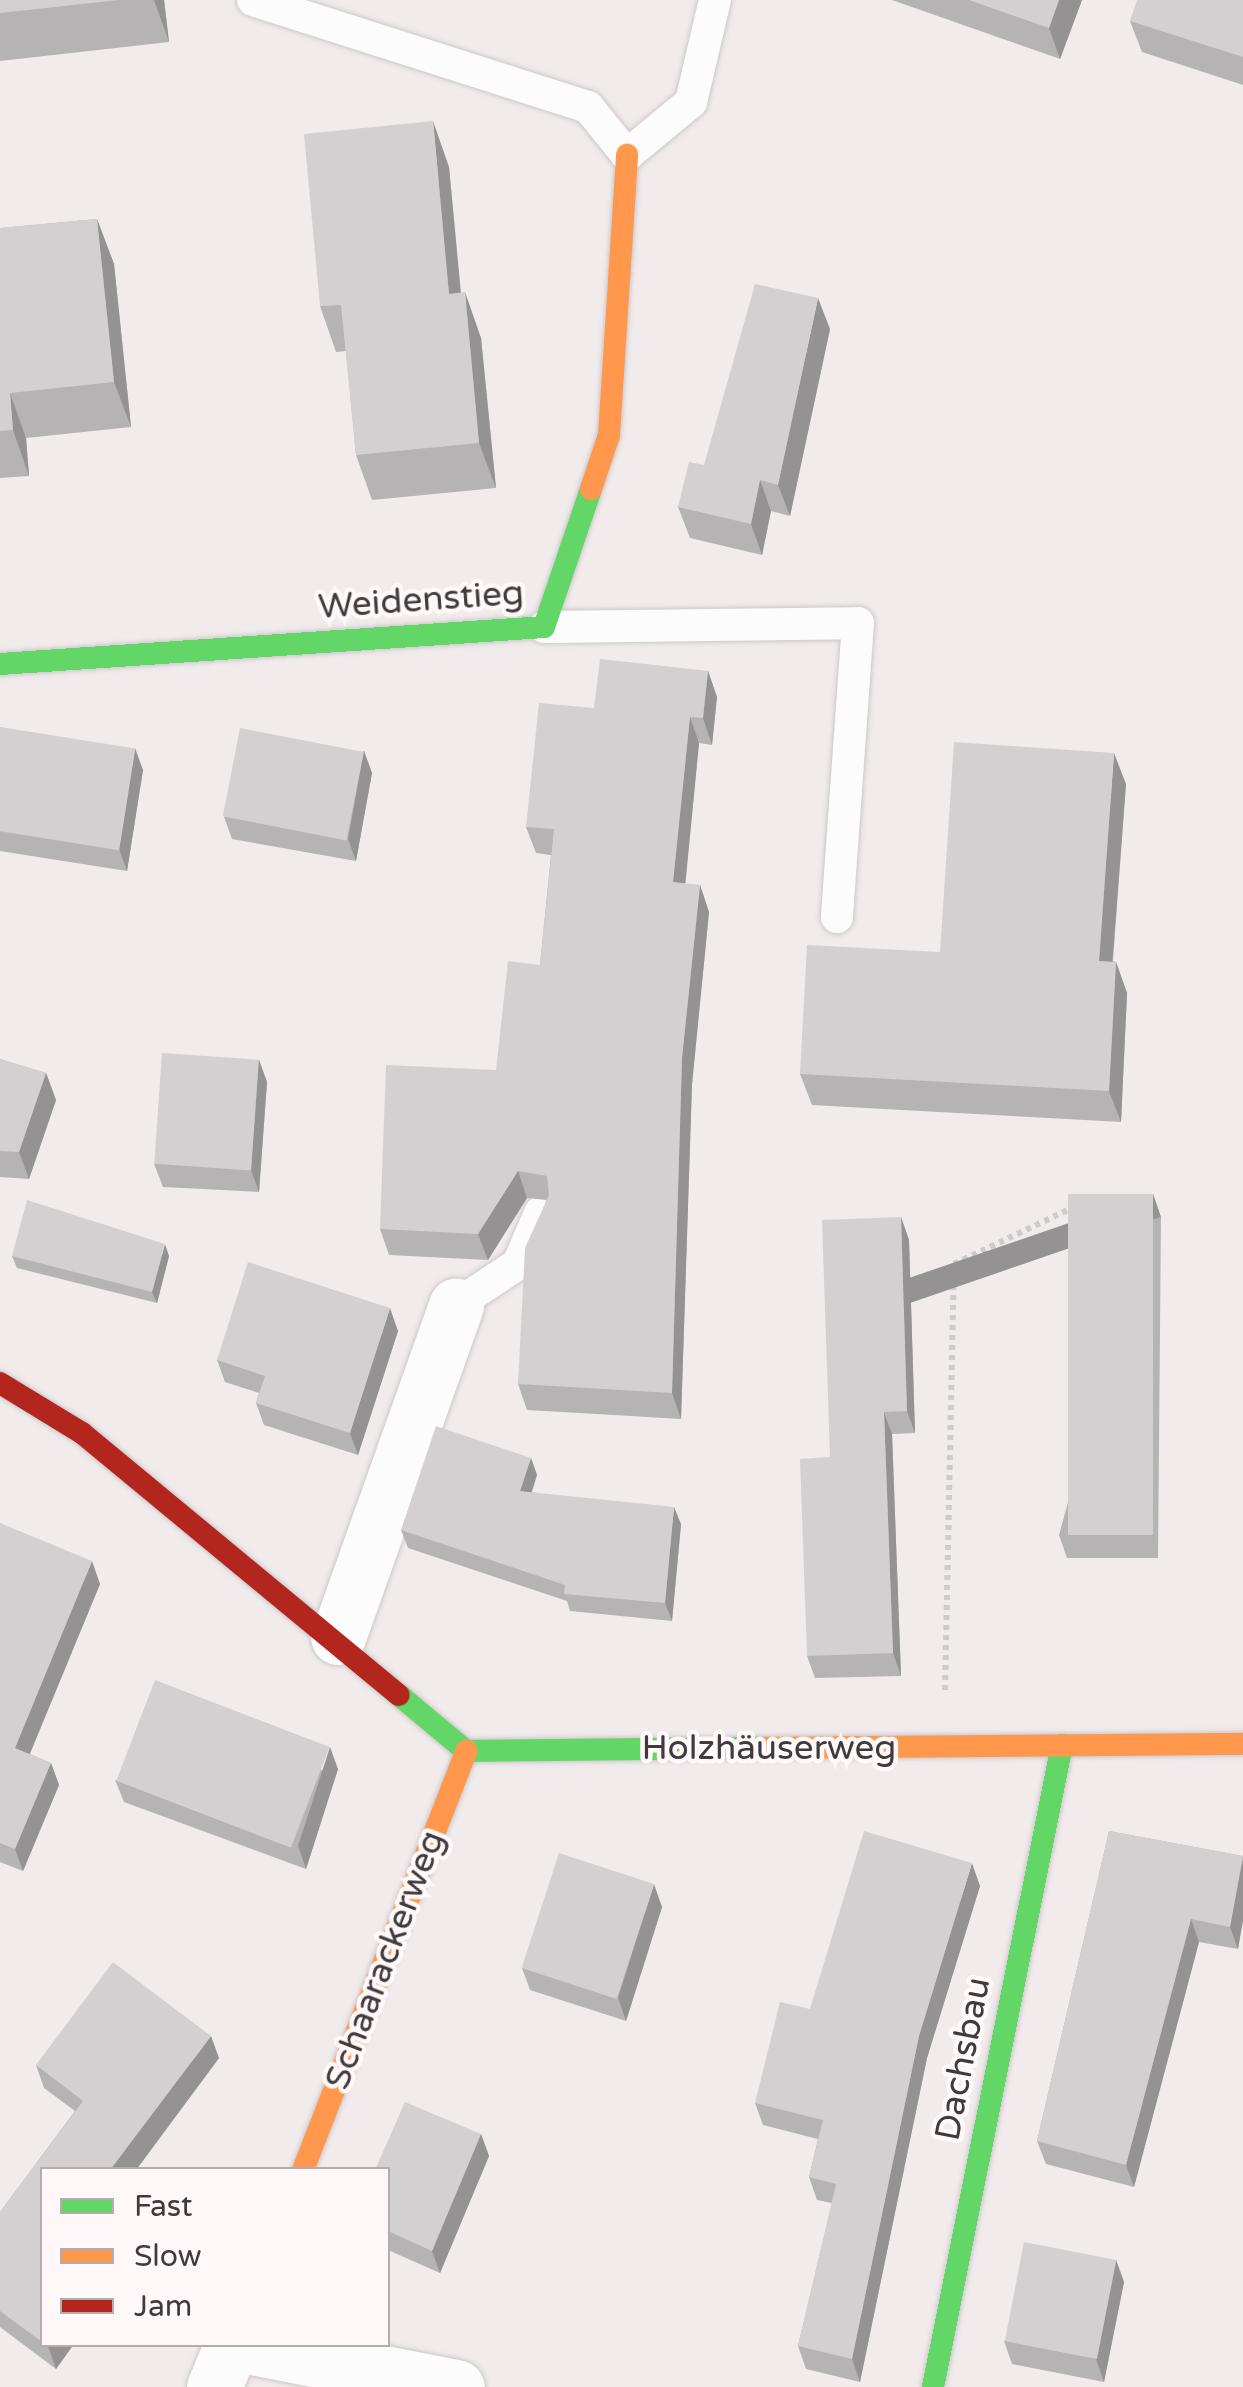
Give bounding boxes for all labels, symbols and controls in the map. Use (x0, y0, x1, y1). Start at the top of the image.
street label: Weidenstieg (317, 572, 525, 628)
street label: Holzhäuserweg (642, 1727, 896, 1769)
street label: Schaarackerweg (316, 1825, 454, 2095)
street label: Dachsbau (927, 1974, 999, 2144)
legend (40, 2167, 390, 2347)
text: Fast (134, 2188, 193, 2225)
text: Slow (134, 2238, 202, 2275)
text: Jam (134, 2288, 192, 2325)

